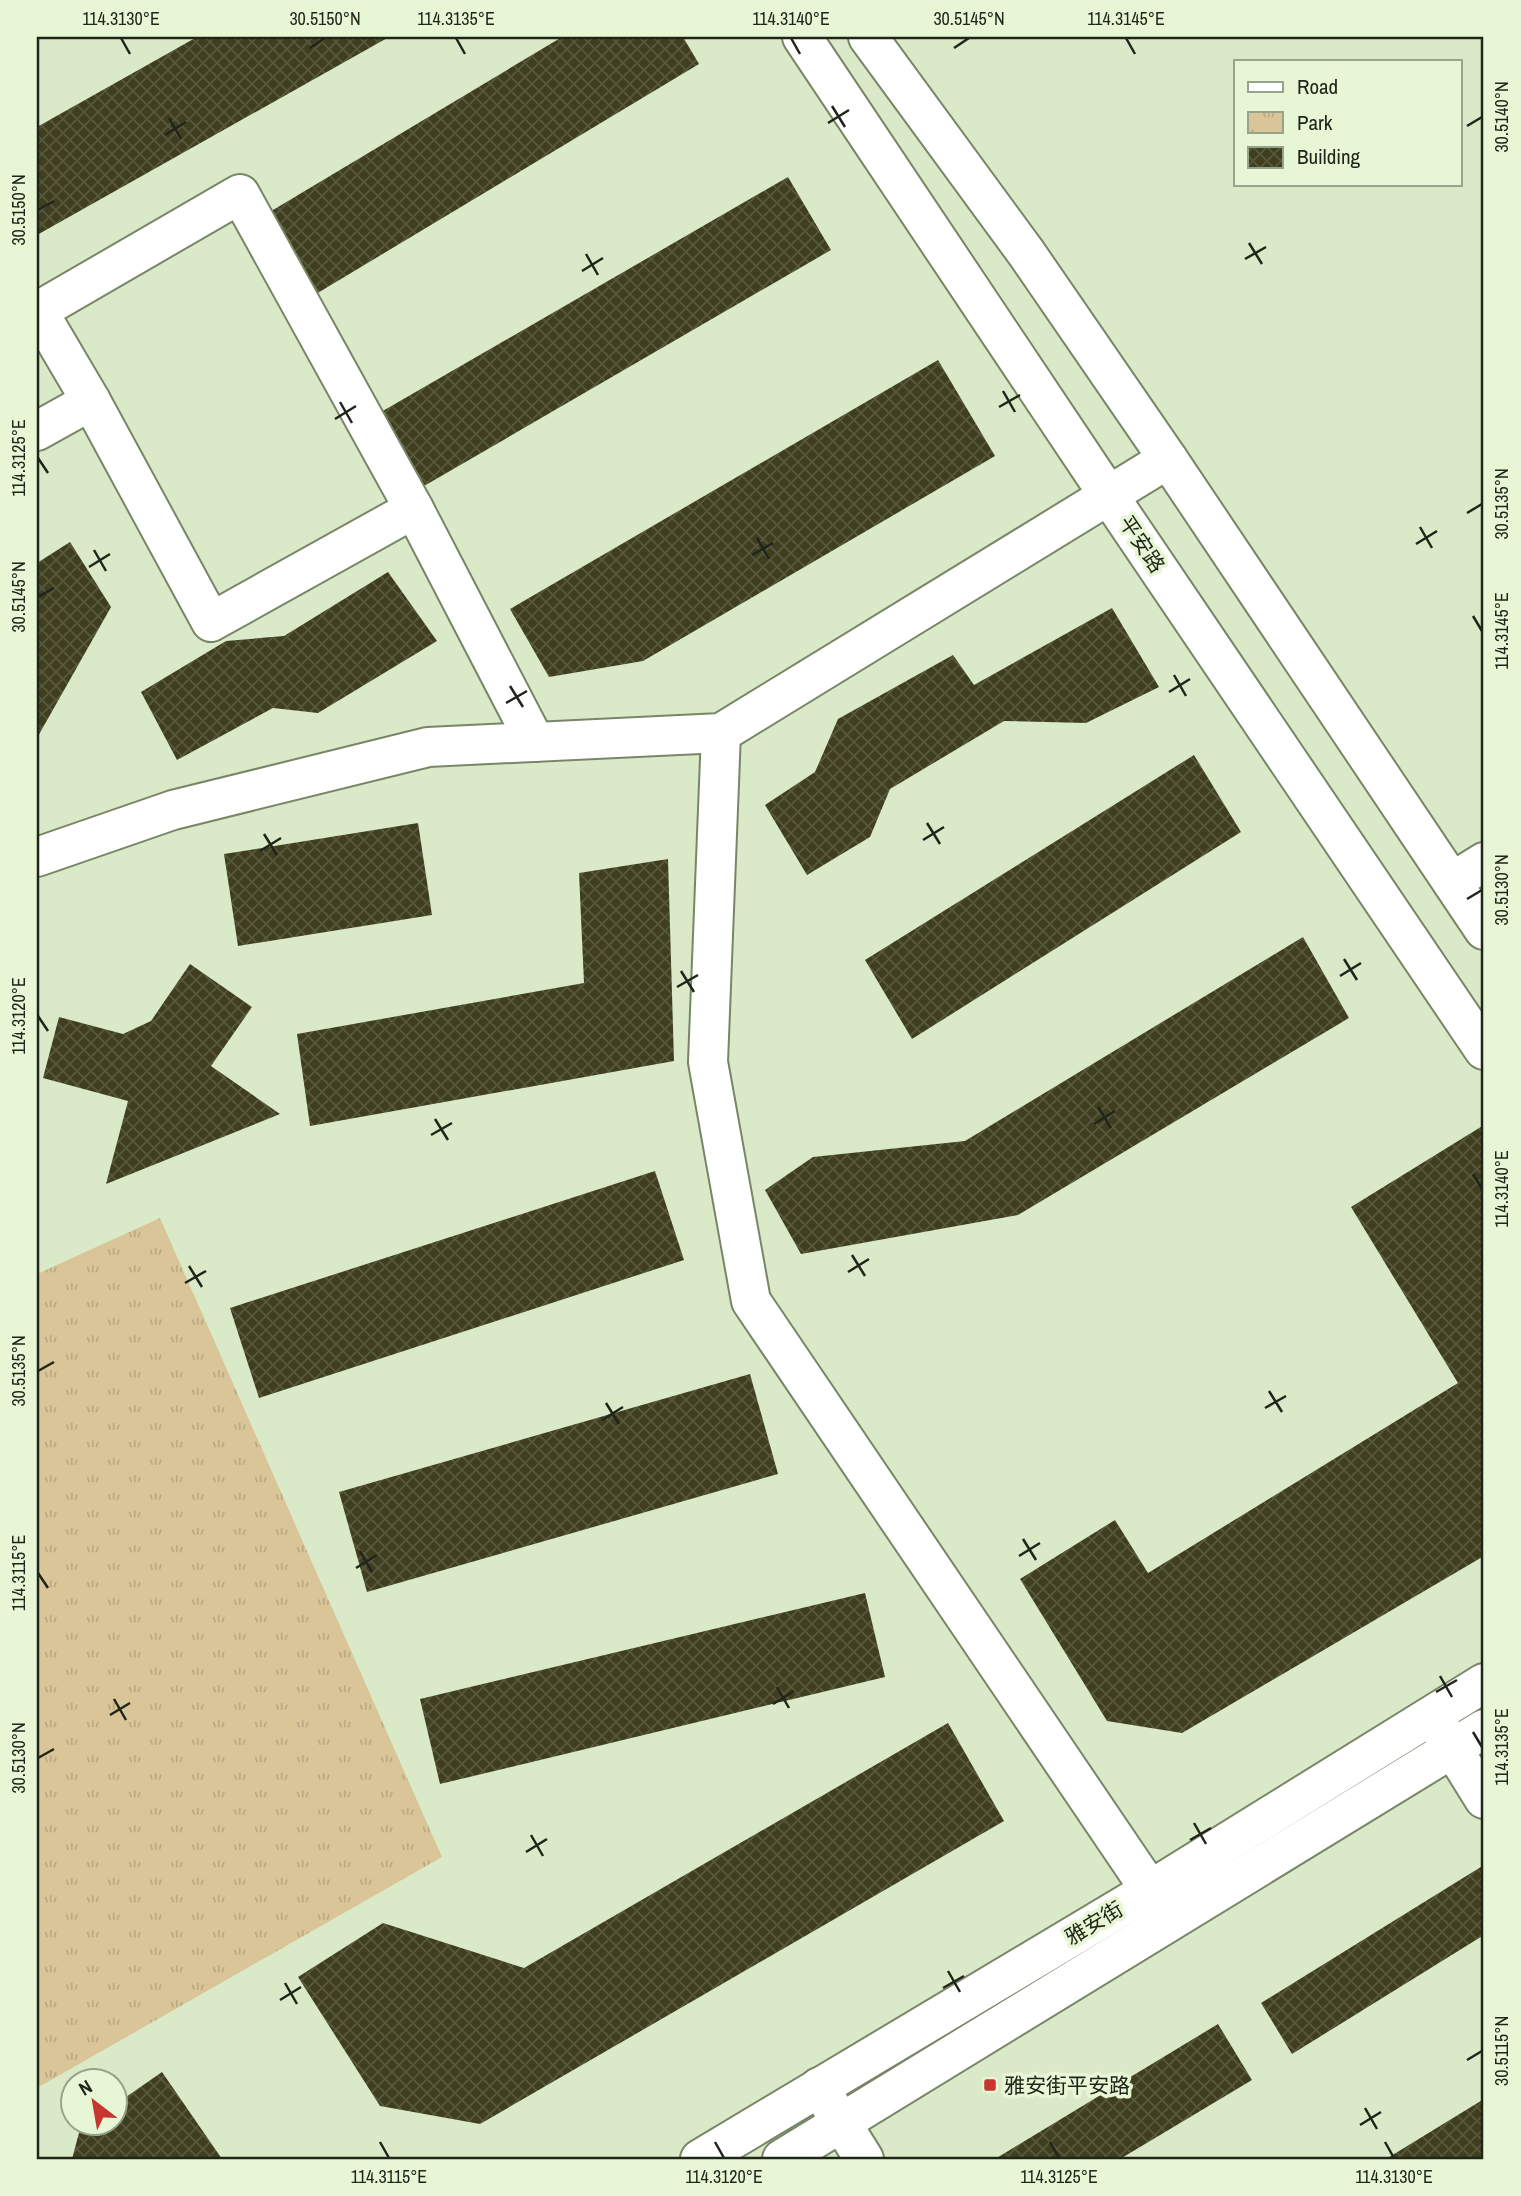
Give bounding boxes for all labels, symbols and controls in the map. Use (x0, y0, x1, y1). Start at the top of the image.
text: 114.3130°E (82, 6, 160, 31)
text: 30.5150°N (289, 6, 361, 31)
text: 114.3135°E (417, 6, 495, 31)
text: 114.3140°E (752, 6, 830, 31)
text: 30.5145°N (933, 6, 1005, 31)
text: 114.3145°E (1087, 6, 1165, 31)
legend (1234, 60, 1462, 186)
text: Road (1297, 72, 1338, 101)
text: 30.5140°N (1489, 81, 1514, 153)
text: Park (1297, 108, 1333, 137)
text: Building (1297, 142, 1361, 171)
text: 30.5150°N (6, 174, 31, 246)
text: 114.3125°E (6, 419, 31, 497)
text: 30.5135°N (1489, 468, 1514, 540)
street label: 平安路 (1112, 510, 1172, 578)
text: 30.5145°N (6, 561, 31, 633)
text: 114.3145°E (1489, 592, 1514, 670)
text: 30.5130°N (1489, 854, 1514, 926)
text: 114.3120°E (6, 977, 31, 1055)
text: 114.3140°E (1489, 1150, 1514, 1228)
text: 30.5135°N (6, 1335, 31, 1407)
text: 114.3115°E (6, 1535, 31, 1611)
text: 114.3135°E (1489, 1708, 1514, 1786)
text: 30.5130°N (6, 1722, 31, 1794)
street label: 雅安街 (1060, 1894, 1128, 1952)
text: 30.5115°N (1489, 2016, 1514, 2086)
north arrow (60, 2066, 130, 2136)
place label: 雅安街平安路 (1004, 2071, 1130, 2100)
text: N (74, 2073, 97, 2101)
marker: 雅安街平安路 (982, 2077, 998, 2093)
text: 114.3115°E (351, 2164, 427, 2189)
text: 114.3120°E (685, 2164, 763, 2189)
text: 114.3125°E (1020, 2164, 1098, 2189)
text: 114.3130°E (1355, 2164, 1433, 2189)

